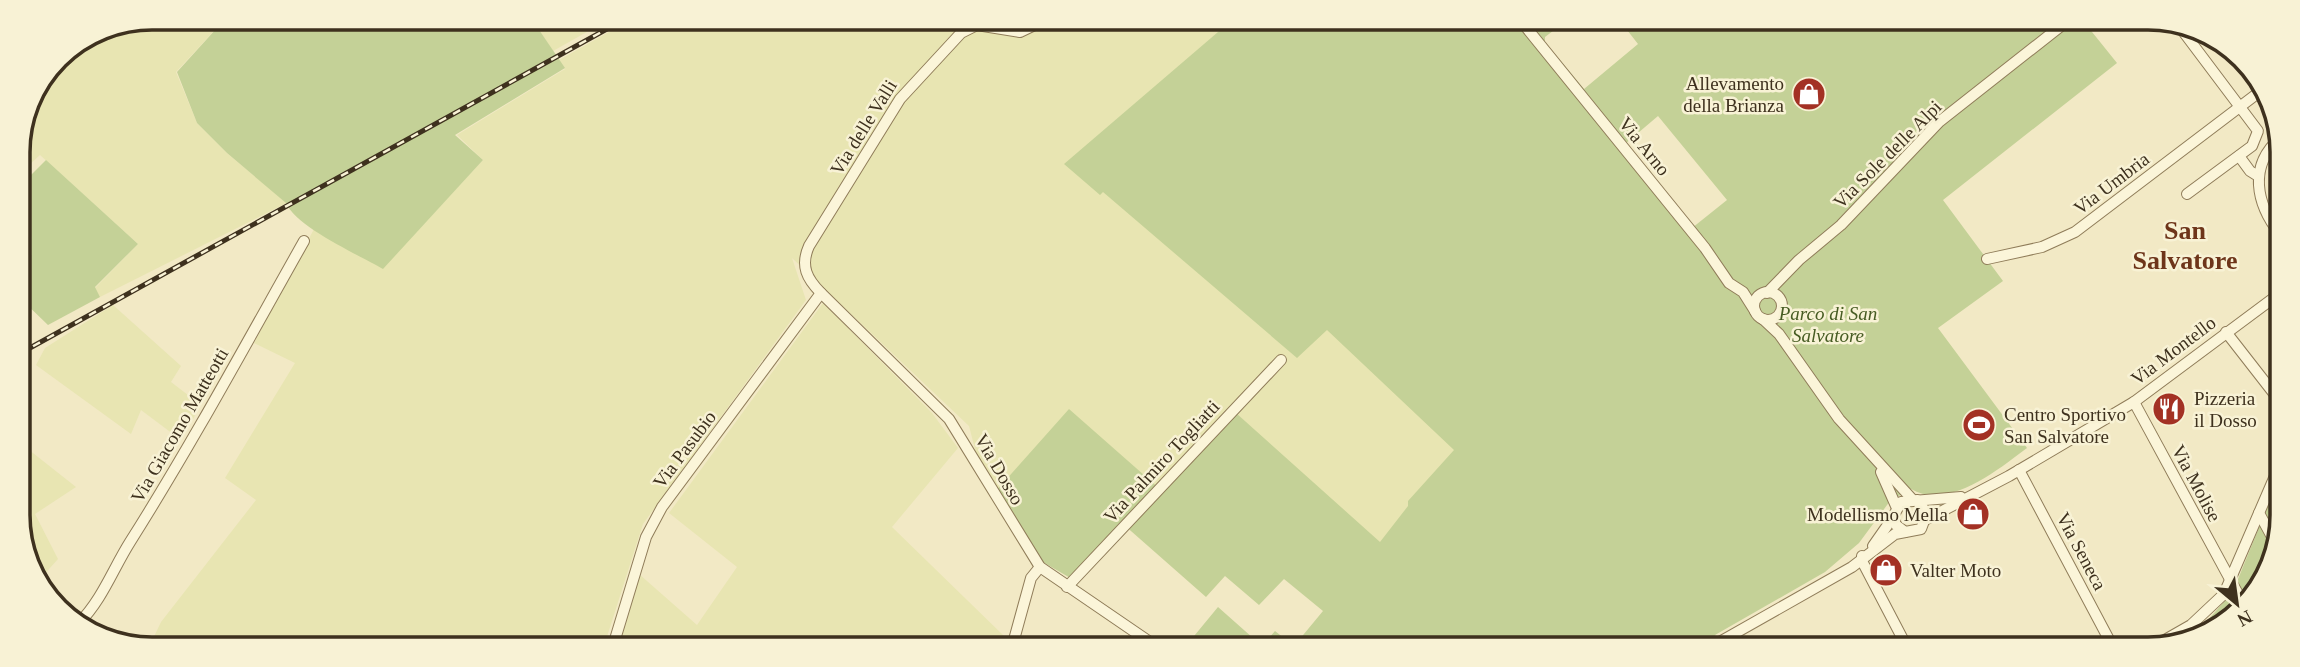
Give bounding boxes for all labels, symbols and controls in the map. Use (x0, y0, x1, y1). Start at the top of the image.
place label: Allevamento della Brianza (1683, 73, 1785, 116)
shop icon: Allevamento della Brianza (1790, 75, 1828, 113)
street label: Via delle Valli (826, 76, 901, 179)
street label: Via Sole delle Alpi (1829, 96, 1946, 213)
street label: Via Arno (1615, 113, 1674, 180)
street label: Via Umbria (2069, 148, 2154, 219)
district label: San Salvatore (2133, 216, 2237, 275)
park label: Parco di San Salvatore (1778, 303, 1877, 346)
street label: Via Montello (2127, 312, 2220, 389)
street label: Via Giacomo Matteotti (127, 344, 232, 506)
place label: Pizzeria il Dosso (2194, 388, 2257, 431)
restaurant icon: Pizzeria il Dosso (2150, 390, 2188, 428)
street label: Via Palmiro Togliatti (1099, 396, 1224, 527)
place label: Centro Sportivo San Salvatore (2004, 404, 2126, 447)
sports icon: Centro Sportivo San Salvatore (1960, 406, 1998, 444)
street label: Via Pasubio (649, 407, 720, 492)
street label: Via Dosso (971, 430, 1028, 509)
street label: Via Molise (2168, 441, 2226, 525)
shop icon: Modellismo Mella (1954, 495, 1992, 533)
place label: Modellismo Mella (1807, 504, 1949, 525)
street label: Via Seneca (2052, 509, 2111, 594)
shop icon: Valter Moto (1867, 551, 1905, 589)
place label: Valter Moto (1910, 560, 2001, 581)
north arrow (2202, 569, 2272, 639)
text: N (2234, 606, 2256, 631)

